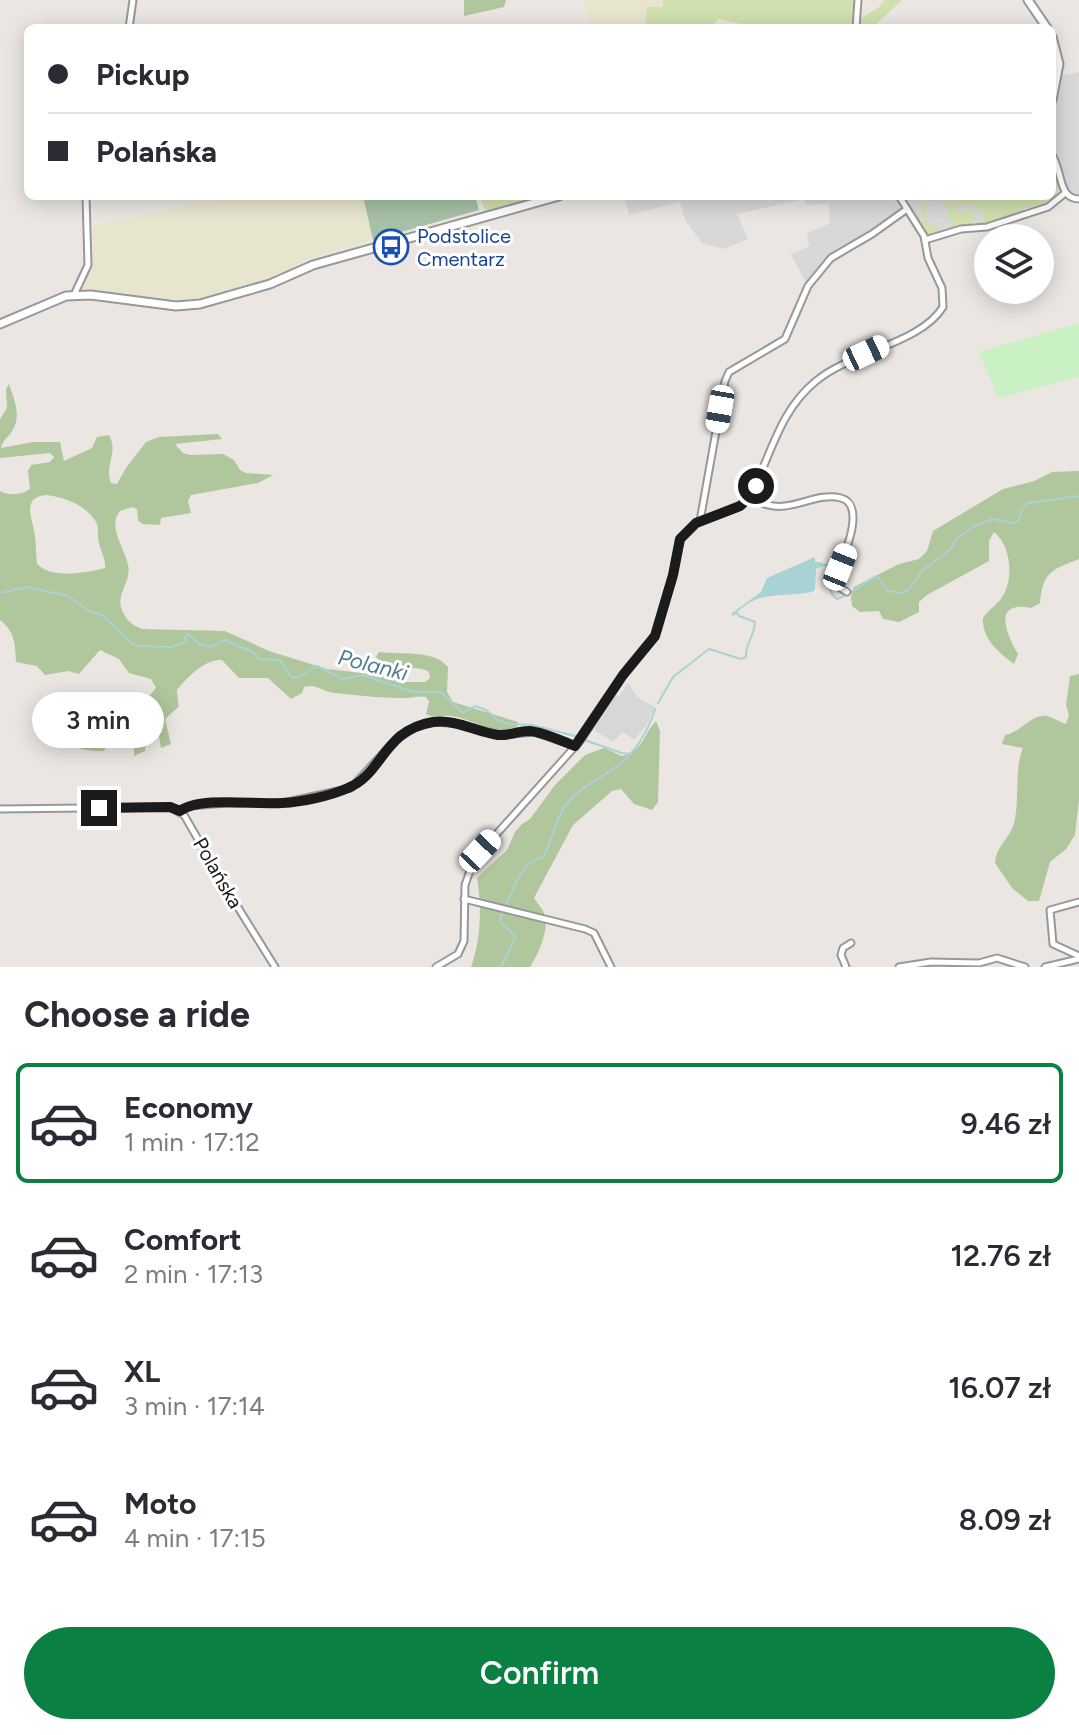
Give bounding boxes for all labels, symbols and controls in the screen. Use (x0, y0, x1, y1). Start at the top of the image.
text: Pickup (96, 56, 190, 93)
text: Polańska (96, 133, 217, 170)
place label: Podstolice Cmentarz (417, 224, 511, 271)
map controls (974, 224, 1054, 304)
button: layers (974, 224, 1054, 304)
bus stop icon: Podstolice Cmentarz (372, 228, 410, 266)
car (839, 332, 893, 374)
car (704, 383, 736, 435)
route start (738, 468, 774, 504)
car (820, 540, 860, 594)
water label: Polanki (335, 643, 412, 687)
callout: 3 min (33, 692, 165, 748)
text: 3 min (66, 704, 130, 736)
route end (81, 790, 117, 826)
car (455, 825, 505, 877)
street label: Polańska (188, 833, 248, 913)
text: Choose a ride (24, 993, 250, 1036)
icon: car (28, 1087, 100, 1159)
text: Economy (124, 1089, 253, 1126)
text: 9.46 zł (961, 1105, 1051, 1142)
text: 1 min · 17:12 (124, 1126, 260, 1158)
icon: car (28, 1219, 100, 1291)
text: Comfort (124, 1221, 242, 1258)
text: 12.76 zł (950, 1237, 1051, 1274)
text: 2 min · 17:13 (124, 1258, 263, 1290)
icon: car (28, 1351, 100, 1423)
text: XL (124, 1353, 160, 1390)
text: 16.07 zł (948, 1369, 1051, 1406)
text: 3 min · 17:14 (124, 1390, 265, 1422)
icon: car (28, 1483, 100, 1555)
text: Moto (124, 1485, 196, 1522)
text: 8.09 zł (959, 1501, 1051, 1538)
text: 4 min · 17:15 (124, 1522, 266, 1554)
button: Confirm (24, 1627, 1055, 1719)

